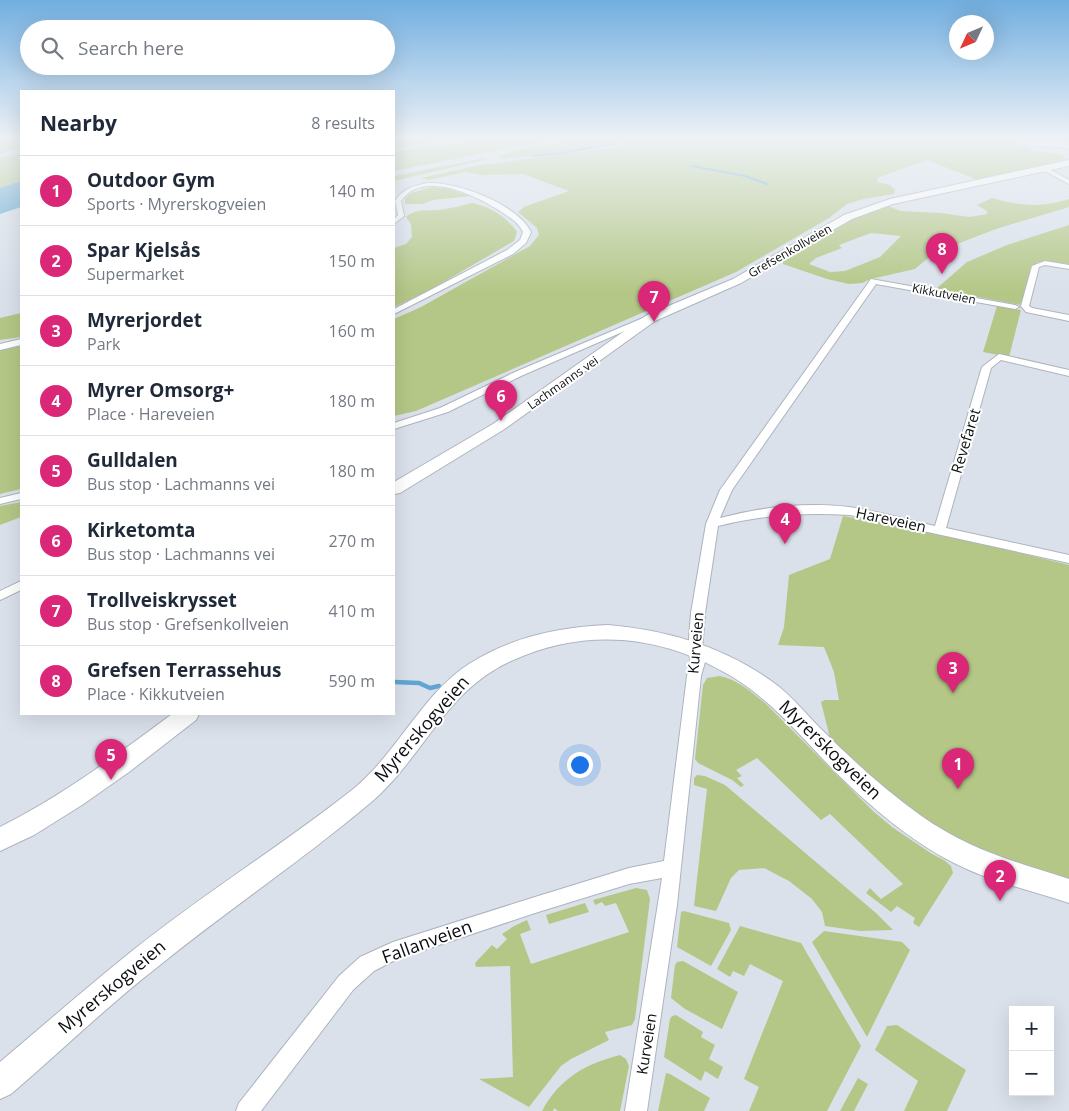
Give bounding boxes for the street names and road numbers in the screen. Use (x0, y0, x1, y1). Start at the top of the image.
street label: Grefsenkollveien (745, 220, 835, 281)
street label: Kikkutveien (911, 279, 977, 308)
street label: Lachmanns vei (524, 352, 602, 413)
street label: Revefaret (946, 406, 984, 476)
street label: Hareveien (854, 502, 928, 536)
street label: Kurveien (682, 611, 708, 675)
street label: Myrerskogveien (368, 670, 474, 787)
street label: Myrerskogveien (774, 694, 887, 804)
street label: Fallanveien (378, 914, 475, 968)
street label: Myrerskogveien (53, 934, 170, 1038)
street label: Kurveien (631, 1012, 661, 1076)

